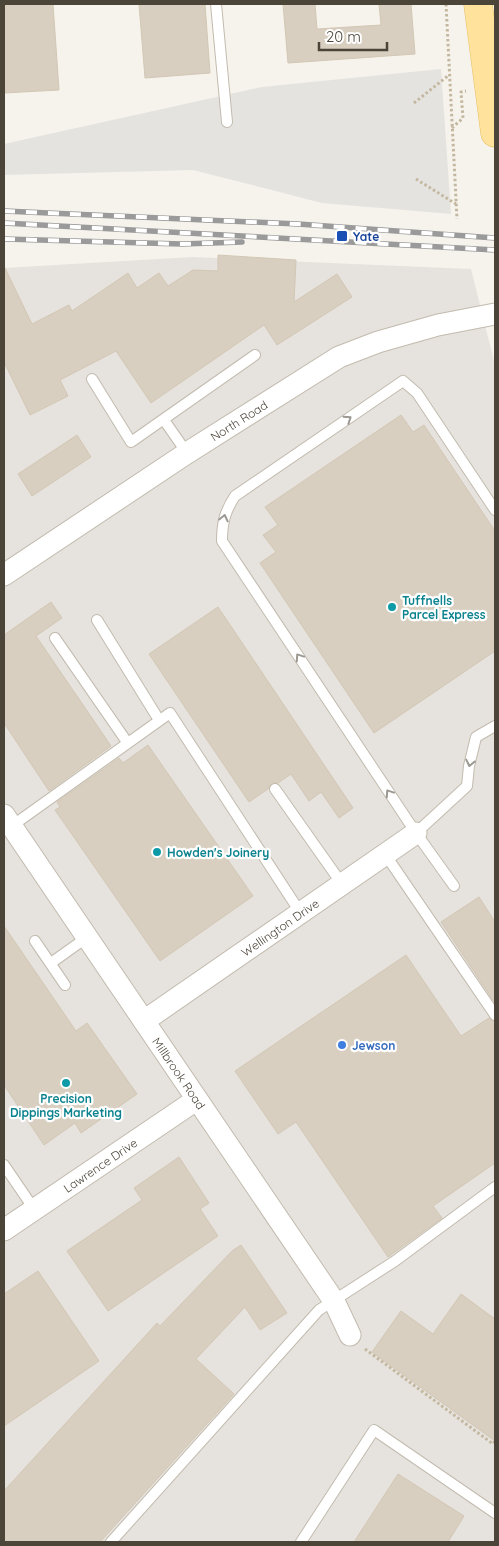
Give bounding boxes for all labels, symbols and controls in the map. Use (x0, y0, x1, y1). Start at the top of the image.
scale bar (319, 20, 386, 52)
text: 20 m (326, 27, 361, 46)
marker: Yate (335, 229, 349, 243)
place label: Yate (353, 229, 379, 244)
street label: North Road (207, 397, 270, 444)
one-way arrow (342, 416, 352, 425)
one-way arrow (218, 514, 229, 523)
place label: Tuffnells Parcel Express (402, 593, 486, 622)
marker: Tuffnells Parcel Express (386, 601, 398, 613)
one-way arrow (296, 654, 305, 663)
one-way arrow (465, 759, 476, 768)
one-way arrow (386, 789, 395, 798)
place label: Howden's Joinery (167, 845, 269, 860)
marker: Howden's Joinery (151, 846, 163, 858)
street label: Wellington Drive (238, 895, 322, 959)
street label: Millbrook Road (150, 1034, 209, 1112)
place label: Jewson (352, 1038, 395, 1053)
marker: Jewson (336, 1039, 348, 1051)
marker: Precision Dippings Marketing (60, 1077, 72, 1089)
place label: Precision Dippings Marketing (10, 1091, 122, 1120)
street label: Lawrence Drive (60, 1135, 140, 1195)

